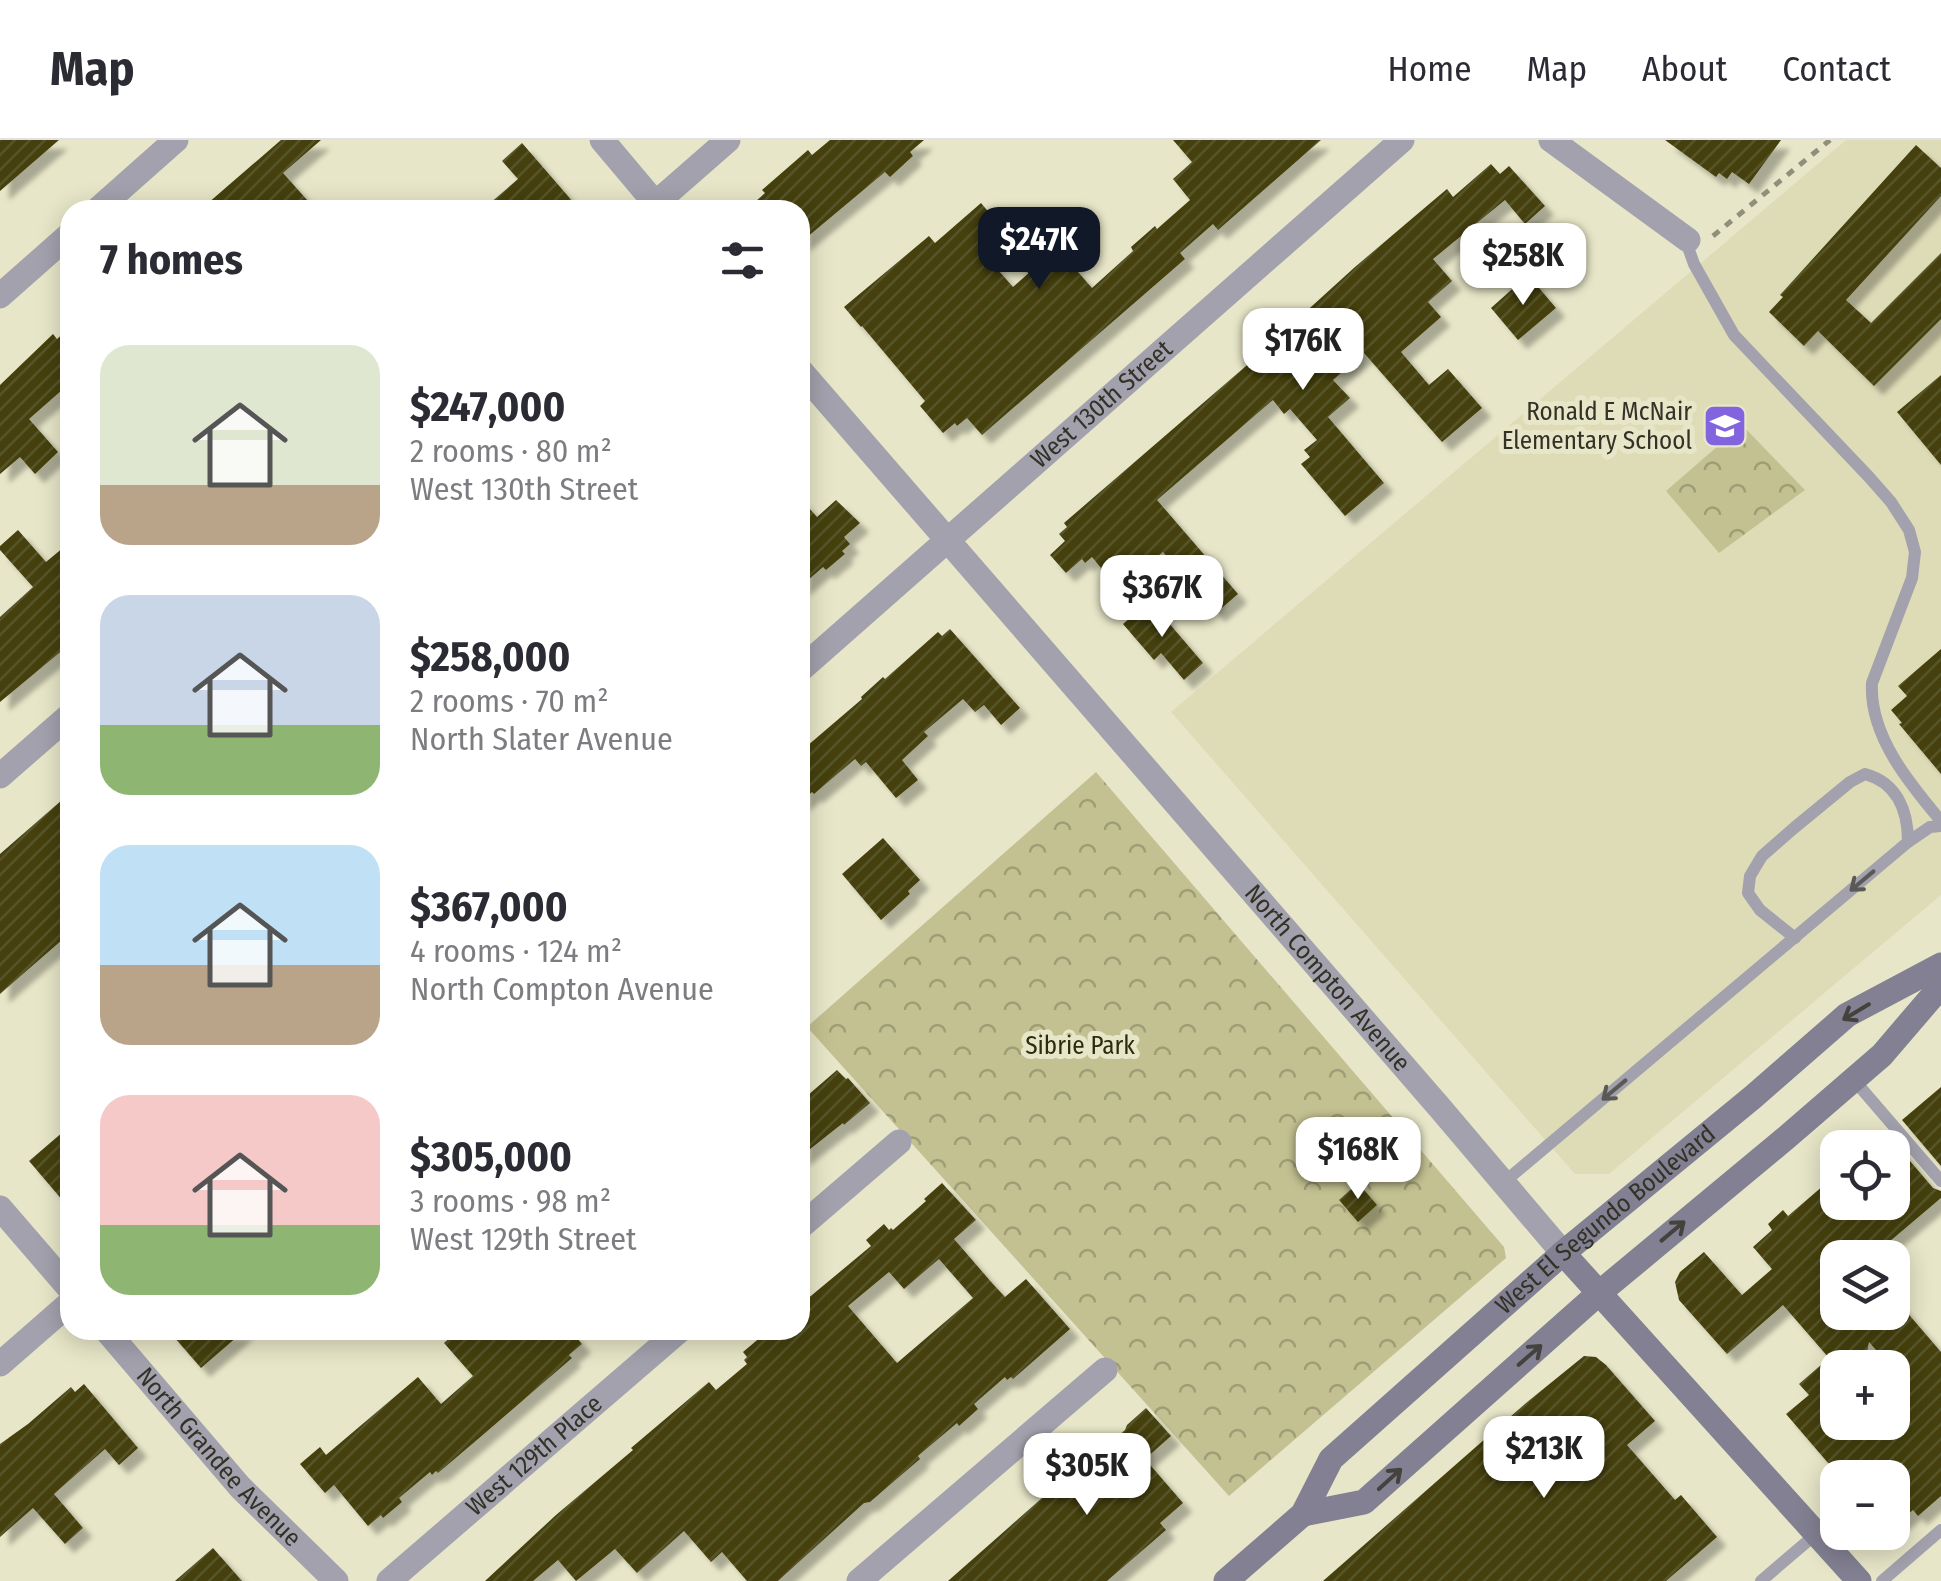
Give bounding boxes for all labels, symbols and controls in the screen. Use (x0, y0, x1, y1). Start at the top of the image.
text: Map (50, 40, 134, 98)
text: Home (1388, 48, 1471, 90)
text: Map (1526, 48, 1587, 90)
text: About (1642, 48, 1727, 90)
text: Contact (1782, 48, 1891, 90)
pin: $247K (969, 207, 1109, 292)
text: $247K (1000, 220, 1078, 258)
pin: $258K (1453, 223, 1593, 308)
icon: filters (715, 233, 770, 288)
text: 7 homes (100, 235, 243, 285)
text: $258K (1482, 236, 1564, 274)
pin: $176K (1233, 308, 1373, 393)
text: $176K (1265, 321, 1341, 359)
street label: West 130th Street (1025, 334, 1179, 475)
text: $247,000 (410, 382, 565, 432)
icon: home (180, 385, 300, 505)
place label: Ronald E McNair Elementary School (1502, 397, 1692, 456)
school or university icon: Ronald E McNair Elementary School (1702, 403, 1748, 449)
text: 2 rooms · 80 m² (410, 432, 612, 470)
text: West 130th Street (410, 470, 638, 508)
pin: $367K (1092, 555, 1232, 640)
text: $367K (1122, 568, 1202, 606)
text: $258,000 (410, 632, 570, 682)
icon: home (180, 635, 300, 755)
text: 2 rooms · 70 m² (410, 682, 609, 720)
text: North Slater Avenue (410, 720, 673, 758)
one-way arrow (1850, 870, 1876, 892)
street label: North Compton Avenue (1238, 879, 1417, 1078)
text: $367,000 (410, 882, 568, 932)
icon: home (180, 885, 300, 1005)
text: 4 rooms · 124 m² (410, 932, 622, 970)
text: North Compton Avenue (410, 970, 714, 1008)
one-way arrow (1842, 1002, 1870, 1022)
park label: Sibrie Park (1025, 1031, 1135, 1061)
one-way arrow (1601, 1079, 1627, 1101)
pin: $168K (1288, 1117, 1428, 1202)
street label: West El Segundo Boulevard (1490, 1119, 1722, 1321)
text: $168K (1318, 1130, 1398, 1168)
map controls (1820, 1130, 1910, 1550)
button: locate (1820, 1130, 1910, 1220)
text: $305,000 (410, 1132, 572, 1182)
icon: home (180, 1135, 300, 1255)
text: 3 rooms · 98 m² (410, 1182, 611, 1220)
text: West 129th Street (410, 1220, 637, 1258)
one-way arrow (1660, 1221, 1686, 1243)
button: layers (1820, 1240, 1910, 1330)
one-way arrow (1517, 1343, 1542, 1366)
button: + (1820, 1350, 1910, 1440)
street label: North Grandee Avenue (130, 1362, 307, 1553)
street label: West 129th Place (460, 1389, 608, 1522)
pin: $213K (1474, 1416, 1614, 1501)
text: $213K (1505, 1429, 1583, 1467)
pin: $305K (1017, 1433, 1157, 1518)
text: $305K (1046, 1446, 1128, 1484)
button: − (1820, 1460, 1910, 1550)
one-way arrow (1377, 1468, 1402, 1491)

